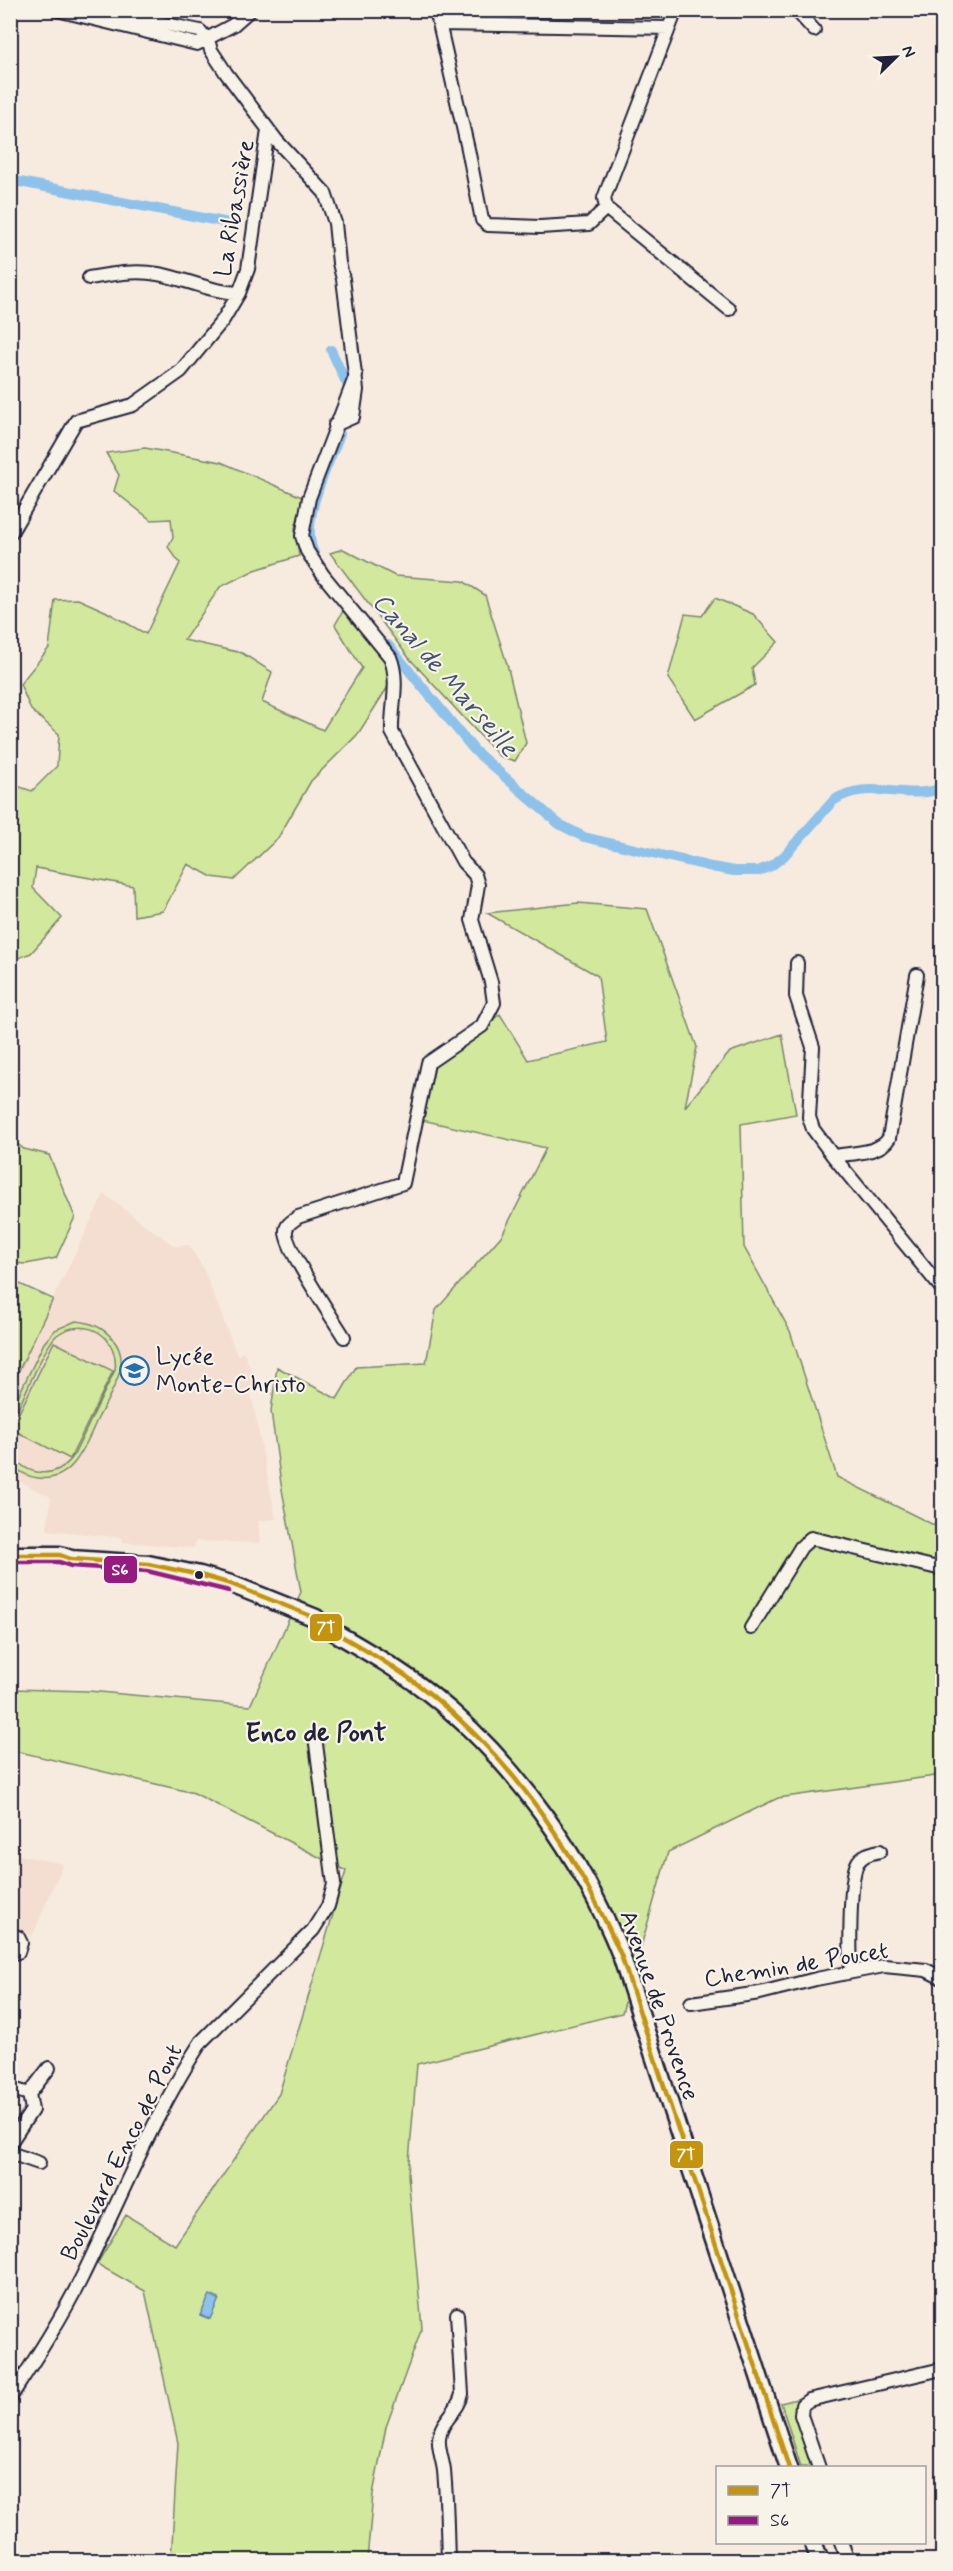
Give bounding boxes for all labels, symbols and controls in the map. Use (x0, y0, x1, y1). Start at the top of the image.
north arrow (866, 27, 926, 87)
text: N (897, 42, 920, 61)
street label: La Ribassière (208, 137, 263, 279)
water label: Canal de Marseille (364, 586, 526, 765)
place label: Lycée Monte-Christo (156, 1342, 306, 1401)
school or university icon: Lycée Monte-Christo (119, 1354, 151, 1386)
line badge: S6 (103, 1555, 138, 1584)
text: S6 (111, 1560, 129, 1581)
unlabelled marker (193, 1569, 205, 1581)
line badge: 7T (309, 1613, 343, 1642)
text: 7T (317, 1618, 336, 1639)
district label: Enco de Pont (246, 1717, 386, 1751)
street label: Avenue de Provence (612, 1906, 706, 2105)
street label: Chemin de Poucet (702, 1936, 890, 1995)
street label: Boulevard Enco de Pont (54, 2039, 190, 2266)
line badge: 7T (669, 2140, 704, 2169)
text: 7T (677, 2145, 696, 2166)
legend (716, 2466, 926, 2544)
text: 7T (770, 2479, 791, 2503)
text: S6 (770, 2509, 789, 2533)

